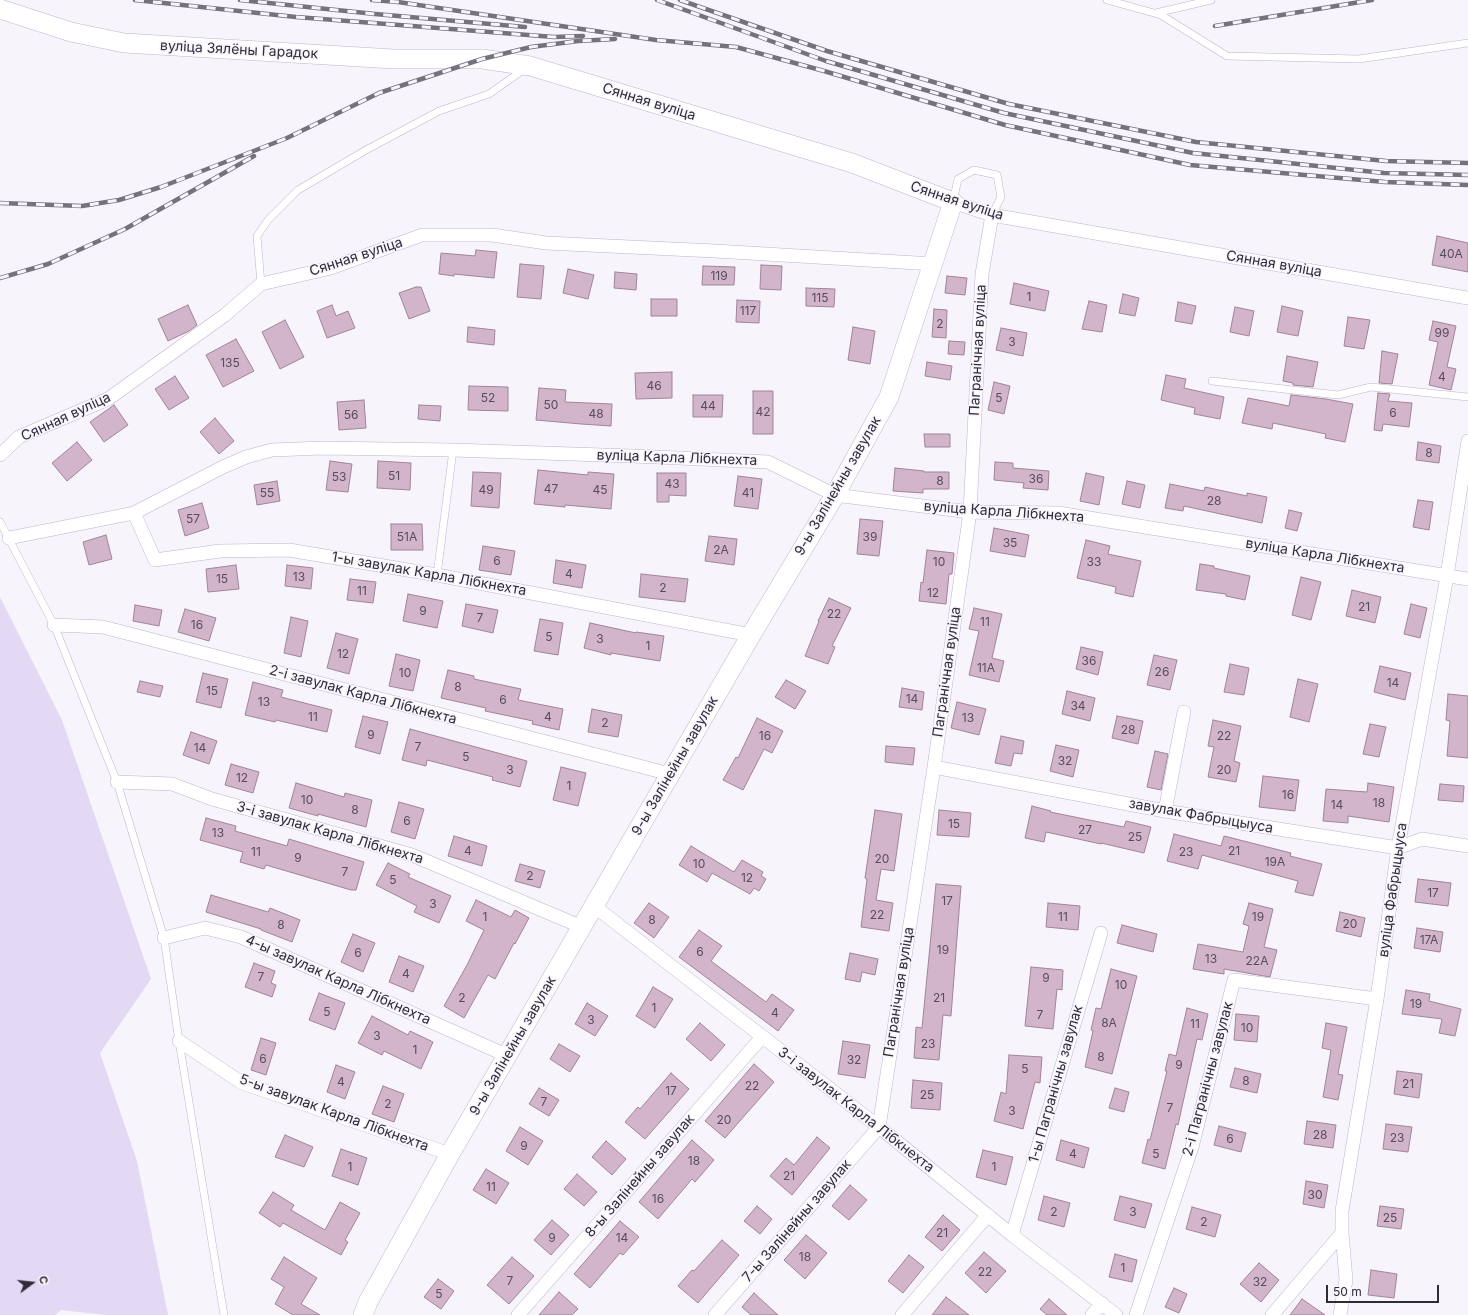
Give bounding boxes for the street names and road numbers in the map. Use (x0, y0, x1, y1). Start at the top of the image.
street label: вуліца Зялёны Гарадок (160, 37, 318, 63)
street label: Сянная вуліца (600, 80, 698, 124)
street label: Сянная вуліца (908, 178, 1006, 224)
street label: Сянная вуліца (307, 234, 405, 280)
street label: Сянная вуліца (1225, 247, 1323, 281)
street label: Пагранічная вуліца (966, 284, 990, 416)
street label: Сянная вуліца (19, 389, 113, 445)
street label: 9-ы Залінейны завулак (791, 413, 885, 559)
street label: вуліца Карла Лібкнехта (596, 447, 758, 469)
street label: вуліца Карла Лібкнехта (923, 498, 1085, 526)
street label: вуліца Карла Лібкнехта (1244, 535, 1406, 577)
street label: 1-ы завулак Карла Лібкнехта (330, 549, 528, 599)
street label: Пагранічная вуліца (930, 606, 964, 738)
street label: 2-і завулак Карла Лібкнехта (267, 662, 459, 728)
street label: 9-ы Залінейны завулак (628, 693, 722, 839)
street label: завулак Фабрыцыуса (1128, 795, 1274, 837)
street label: 3-і завулак Карла Лібкнехта (235, 798, 425, 868)
street label: вуліца Фабрыцыуса (1375, 822, 1411, 958)
street label: Пагранічная вуліца (880, 926, 918, 1058)
street label: 4-ы завулак Карла Лібкнехта (243, 931, 433, 1029)
street label: 9-ы Залінейны завулак (466, 973, 560, 1119)
street label: 2-і Пагранічны завулак (1179, 1000, 1237, 1158)
street label: 1-ы Пагранічны завулак (1025, 1003, 1087, 1165)
street label: 3-і завулак Карла Лібкнехта (775, 1044, 937, 1176)
street label: 5-ы завулак Карла Лібкнехта (237, 1071, 431, 1155)
street label: 8-ы Залінейны завулак (582, 1111, 698, 1241)
street label: 7-ы Залінейны завулак (739, 1156, 855, 1286)

